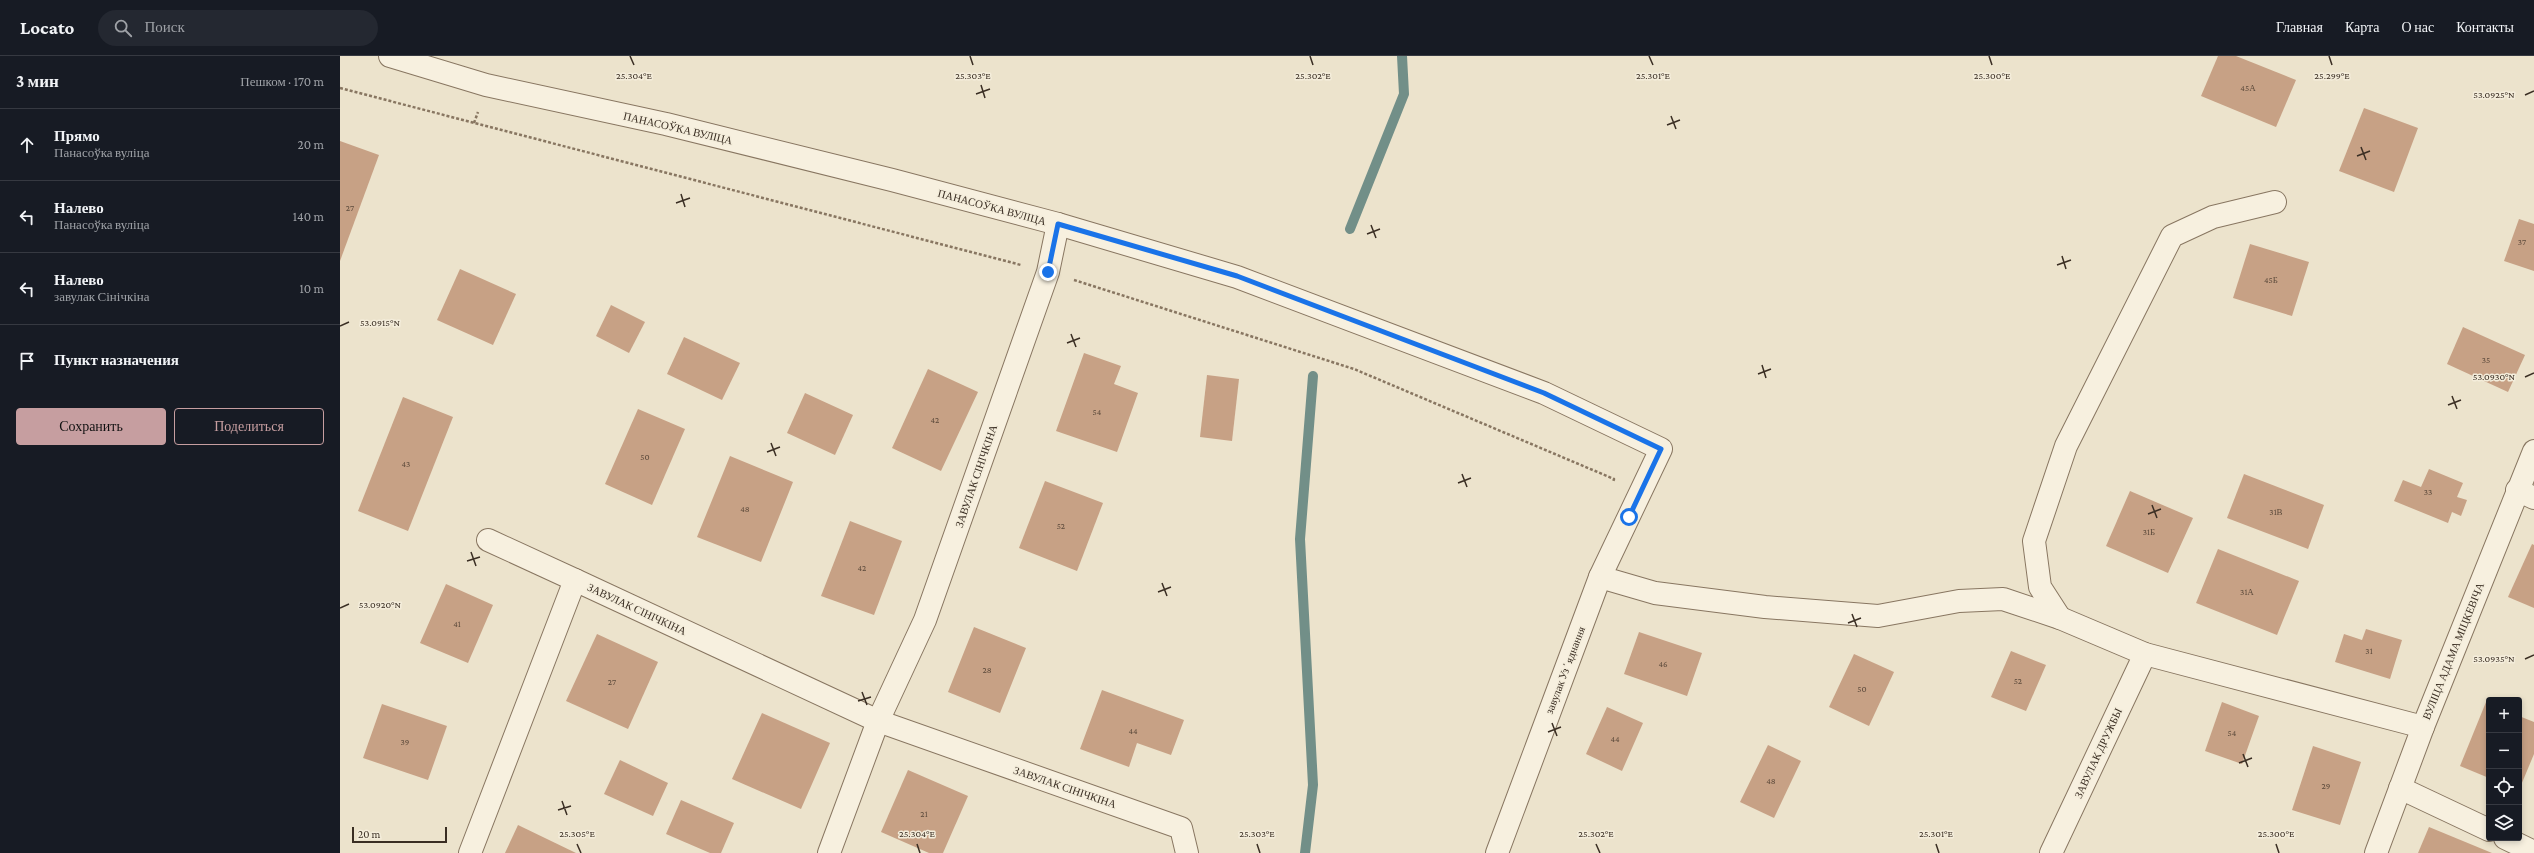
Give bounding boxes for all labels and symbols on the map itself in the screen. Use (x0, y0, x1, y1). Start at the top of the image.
text: 25.304°E (616, 70, 653, 81)
text: 25.303°E (955, 70, 991, 81)
text: 25.302°E (1295, 70, 1331, 81)
text: 25.301°E (1636, 70, 1671, 81)
text: 25.300°E (1974, 70, 2011, 81)
text: 25.299°E (2314, 70, 2350, 81)
house number: 45А (2240, 83, 2256, 93)
text: 53.0925°N (2473, 89, 2515, 100)
street label: ПАНАСОЎКА ВУЛІЦА (622, 110, 734, 146)
street label: ПАНАСОЎКА ВУЛІЦА (937, 187, 1048, 227)
house number: 27 (346, 203, 354, 213)
house number: 37 (2518, 237, 2526, 247)
route end (1039, 263, 1057, 281)
house number: 45Б (2264, 275, 2278, 285)
text: 53.0915°N (360, 317, 400, 328)
house number: 35 (2482, 355, 2490, 365)
text: 53.0930°N (2473, 371, 2516, 382)
house number: 54 (1093, 407, 1102, 417)
house number: 42 (931, 415, 939, 425)
street label: ЗАВУЛАК СІНІЧКІНА (953, 423, 999, 529)
house number: 50 (640, 452, 650, 462)
house number: 43 (402, 459, 410, 469)
house number: 33 (2424, 487, 2432, 497)
house number: 48 (740, 504, 750, 514)
house number: 31В (2269, 507, 2283, 517)
route start (1620, 508, 1638, 526)
house number: 52 (1057, 521, 1065, 531)
house number: 31Б (2143, 527, 2155, 537)
house number: 42 (858, 563, 866, 573)
street label: ЗАВУЛАК СІНІЧКІНА (586, 581, 688, 637)
street label: ВУЛІЦА АДАМА МІЦКЕВІЧА (2420, 581, 2486, 721)
house number: 31А (2240, 587, 2254, 597)
text: 53.0920°N (359, 599, 402, 610)
house number: 41 (453, 619, 461, 629)
street label: завулак Узʼяднання (1543, 625, 1587, 715)
house number: 31 (2365, 646, 2373, 656)
text: 53.0935°N (2473, 653, 2515, 664)
house number: 46 (1658, 659, 1668, 669)
house number: 28 (982, 665, 992, 675)
house number: 52 (2014, 676, 2022, 686)
house number: 27 (608, 677, 616, 687)
house number: 50 (1857, 684, 1867, 694)
street label: ЗАВУЛАК ДРУЖБЫ (2072, 706, 2124, 800)
house number: 44 (1128, 726, 1138, 736)
house number: 54 (2228, 728, 2237, 738)
house number: 44 (1610, 734, 1620, 744)
house number: 39 (401, 737, 410, 747)
street label: ЗАВУЛАК СІНІЧКІНА (1012, 764, 1118, 810)
house number: 48 (1766, 776, 1776, 786)
house number: 29 (2322, 781, 2331, 791)
house number: 21 (920, 809, 928, 819)
scale bar (352, 825, 447, 844)
text: 25.305°E (559, 828, 595, 839)
text: 25.304°E (899, 828, 936, 839)
text: 25.303°E (1239, 828, 1275, 839)
text: 25.302°E (1578, 828, 1614, 839)
text: 25.301°E (1919, 828, 1954, 839)
text: 25.300°E (2258, 828, 2295, 839)

